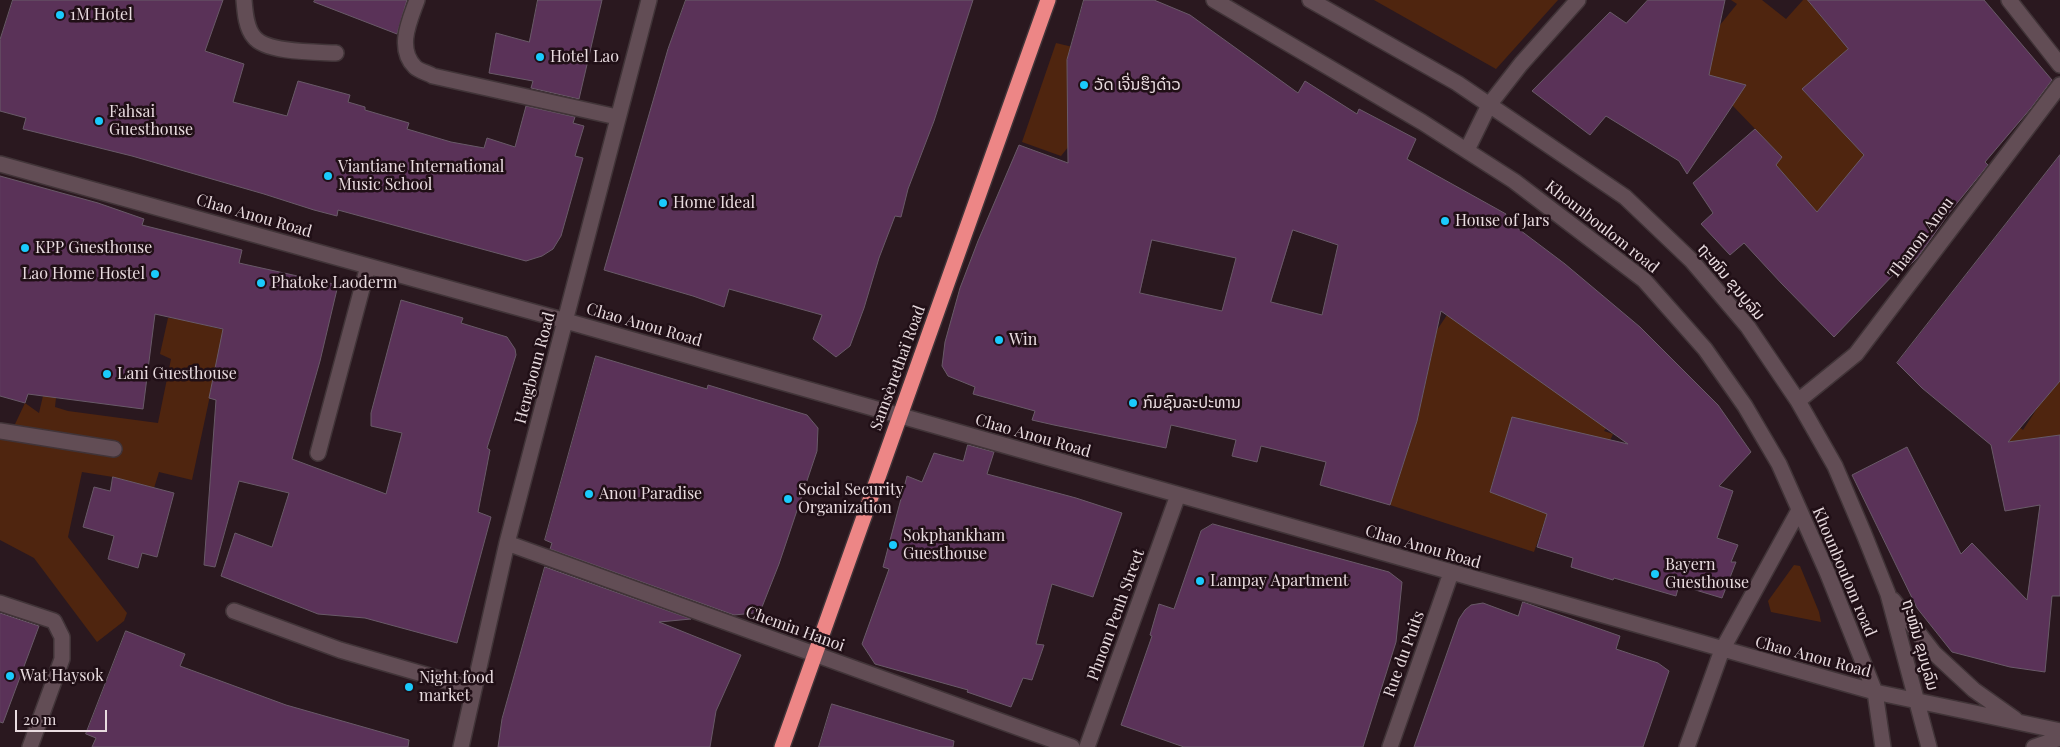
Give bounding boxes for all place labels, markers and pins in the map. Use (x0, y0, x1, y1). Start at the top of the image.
place label: 1M Hotel (70, 5, 133, 25)
marker: 1M Hotel (54, 9, 66, 21)
place label: Hotel Lao (550, 47, 619, 67)
marker: Hotel Lao (534, 51, 546, 63)
place label: ວັດ ເຈີ່ນຮຶງດ໋າວ (1094, 75, 1181, 95)
marker: ວັດ ເຈີ່ນຮຶງດ໋າວ (1078, 79, 1090, 91)
place label: Fahsai Guesthouse (109, 102, 193, 140)
marker: Fahsai Guesthouse (93, 115, 105, 127)
place label: Viantiane International Music School (338, 157, 504, 195)
marker: Viantiane International Music School (322, 170, 334, 182)
place label: Home Ideal (673, 193, 755, 213)
marker: Home Ideal (657, 197, 669, 209)
place label: House of Jars (1455, 211, 1549, 231)
marker: House of Jars (1439, 215, 1451, 227)
place label: KPP Guesthouse (35, 238, 152, 258)
marker: KPP Guesthouse (19, 242, 31, 254)
place label: Lao Home Hostel (22, 264, 145, 284)
marker: Lao Home Hostel (149, 268, 161, 280)
place label: Phatoke Laoderm (271, 273, 397, 293)
marker: Phatoke Laoderm (255, 277, 267, 289)
place label: Win (1009, 330, 1037, 350)
marker: Win (993, 334, 1005, 346)
place label: Lani Guesthouse (117, 364, 237, 384)
marker: Lani Guesthouse (101, 368, 113, 380)
place label: ກົມຊົນລະປະທານ (1143, 393, 1241, 413)
marker: ກົມຊົນລະປະທານ (1127, 397, 1139, 409)
place label: Social Security Organization (798, 480, 904, 518)
place label: Anou Paradise (599, 484, 702, 504)
marker: Anou Paradise (583, 488, 595, 500)
marker: Social Security Organization (782, 493, 794, 505)
place label: Sokphankham Guesthouse (903, 526, 1005, 564)
marker: Sokphankham Guesthouse (887, 539, 899, 551)
place label: Bayern Guesthouse (1665, 555, 1749, 593)
marker: Bayern Guesthouse (1649, 568, 1661, 580)
place label: Lampay Apartment (1210, 571, 1348, 591)
marker: Lampay Apartment (1194, 575, 1206, 587)
place label: Wat Haysok (20, 666, 104, 686)
place label: Night food market (419, 668, 494, 706)
marker: Wat Haysok (4, 670, 16, 682)
marker: Night food market (403, 681, 415, 693)

